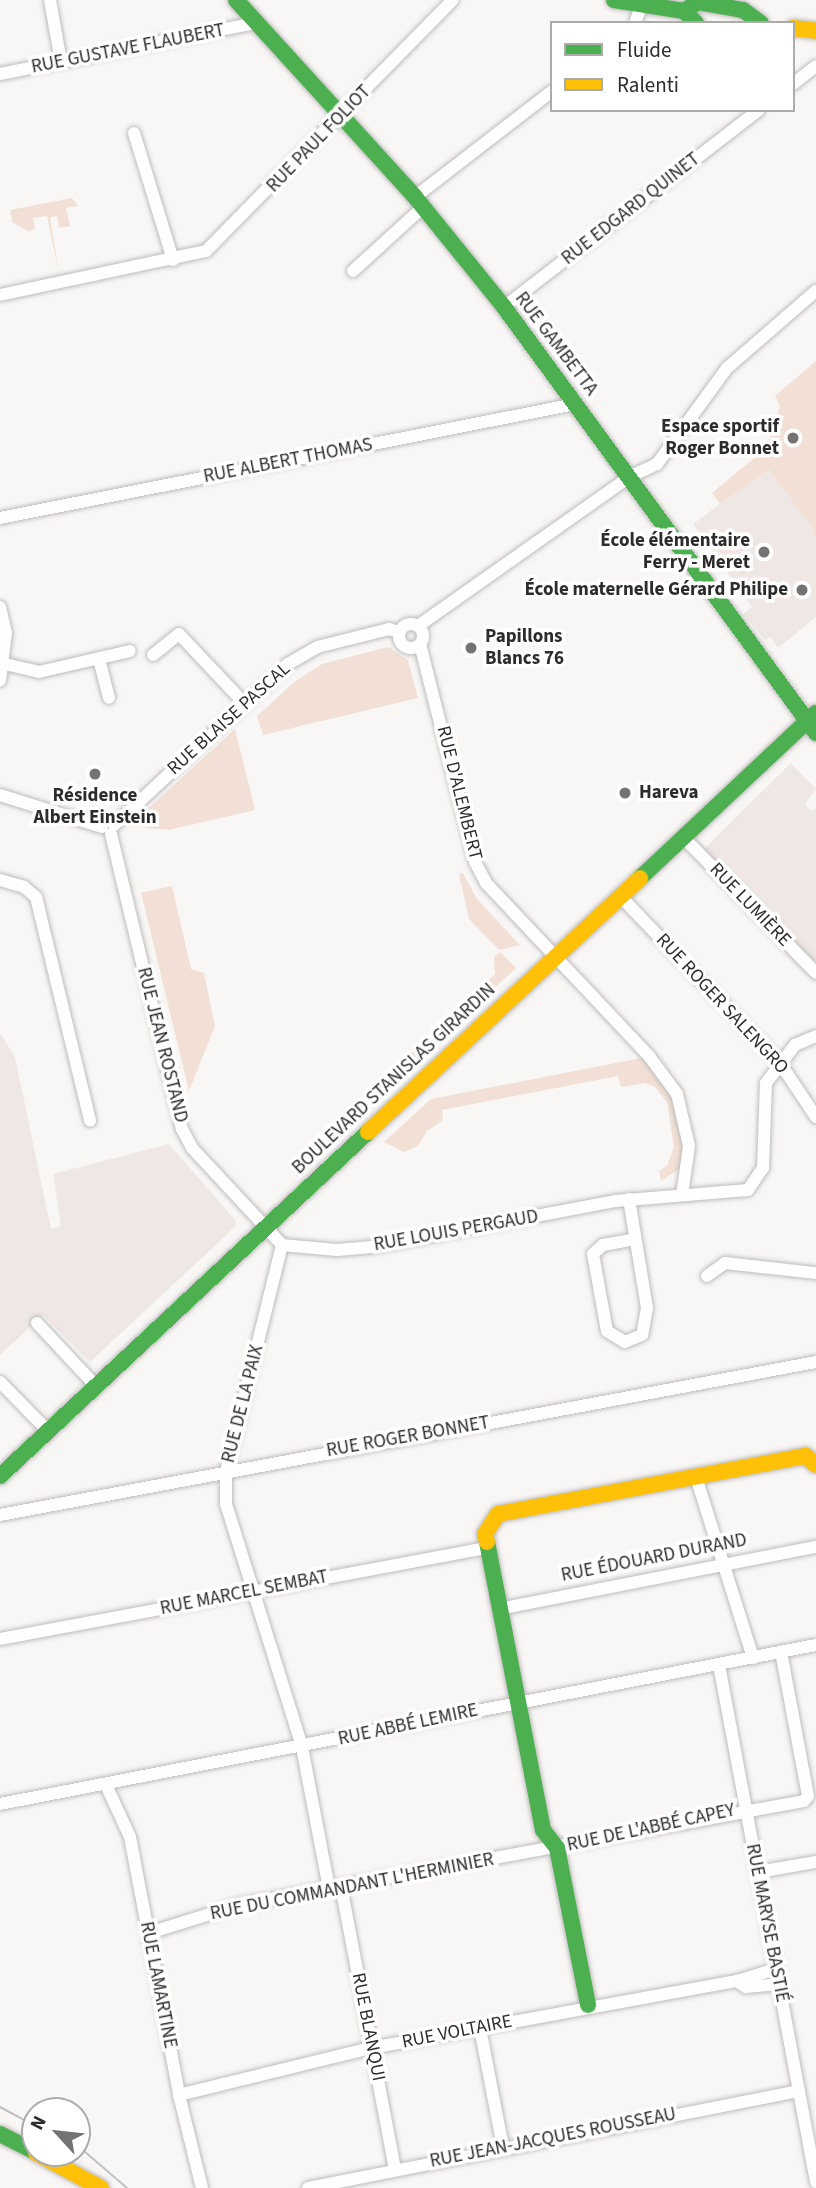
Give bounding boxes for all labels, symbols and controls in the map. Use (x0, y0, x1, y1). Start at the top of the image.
street label: RUE GUSTAVE FLAUBERT (29, 19, 227, 79)
legend (550, 21, 795, 112)
text: Fluide (617, 35, 671, 65)
text: Ralenti (617, 70, 679, 100)
street label: RUE PAUL FOLIOT (262, 81, 376, 197)
street label: RUE EDGARD QUINET (557, 148, 705, 270)
street label: RUE GAMBETTA (510, 288, 602, 400)
place label: Espace sportif Roger Bonnet (661, 416, 779, 460)
marker: Espace sportif Roger Bonnet (785, 430, 801, 446)
street label: RUE ALBERT THOMAS (202, 433, 374, 489)
place label: École élémentaire Ferry - Meret (600, 530, 750, 574)
marker: École élémentaire Ferry - Meret (756, 544, 772, 560)
place label: École maternelle Gérard Philipe (524, 579, 788, 601)
marker: École maternelle Gérard Philipe (794, 582, 810, 598)
place label: Papillons Blancs 76 (485, 626, 564, 670)
marker: Papillons Blancs 76 (463, 640, 479, 656)
street label: RUE BLAISE PASCAL (163, 658, 295, 780)
street label: RUE D'ALEMBERT (431, 724, 487, 862)
marker: Résidence Albert Einstein (87, 766, 103, 782)
place label: Hareva (639, 782, 698, 804)
place label: Résidence Albert Einstein (33, 785, 157, 829)
marker: Hareva (617, 785, 633, 801)
street label: RUE LUMIÈRE (704, 858, 796, 952)
street label: RUE ROGER SALENGRO (651, 929, 793, 1079)
street label: RUE JEAN ROSTAND (132, 965, 192, 1125)
street label: BOULEVARD STANISLAS GIRARDIN (288, 979, 500, 1179)
street label: RUE LOUIS PERGAUD (372, 1205, 540, 1257)
street label: RUE DE LA PAIX (217, 1343, 269, 1465)
street label: RUE ROGER BONNET (325, 1411, 491, 1463)
street label: RUE ÉDOUARD DURAND (559, 1529, 749, 1587)
street label: RUE MARCEL SEMBAT (158, 1566, 330, 1620)
street label: RUE ABBÉ LEMIRE (336, 1699, 480, 1751)
street label: RUE DE L'ABBÉ CAPEY (565, 1799, 737, 1857)
street label: RUE MARYSE BASTIÉ (740, 1842, 794, 2004)
street label: RUE DU COMMANDANT L'HERMINIER (208, 1848, 496, 1926)
street label: RUE LAMARTINE (135, 1920, 181, 2050)
street label: RUE BLANQUI (346, 1971, 390, 2083)
street label: RUE VOLTAIRE (400, 2010, 514, 2054)
north arrow (21, 2097, 91, 2167)
street label: RUE JEAN-JACQUES ROUSSEAU (428, 2103, 678, 2173)
text: N (24, 2111, 54, 2135)

